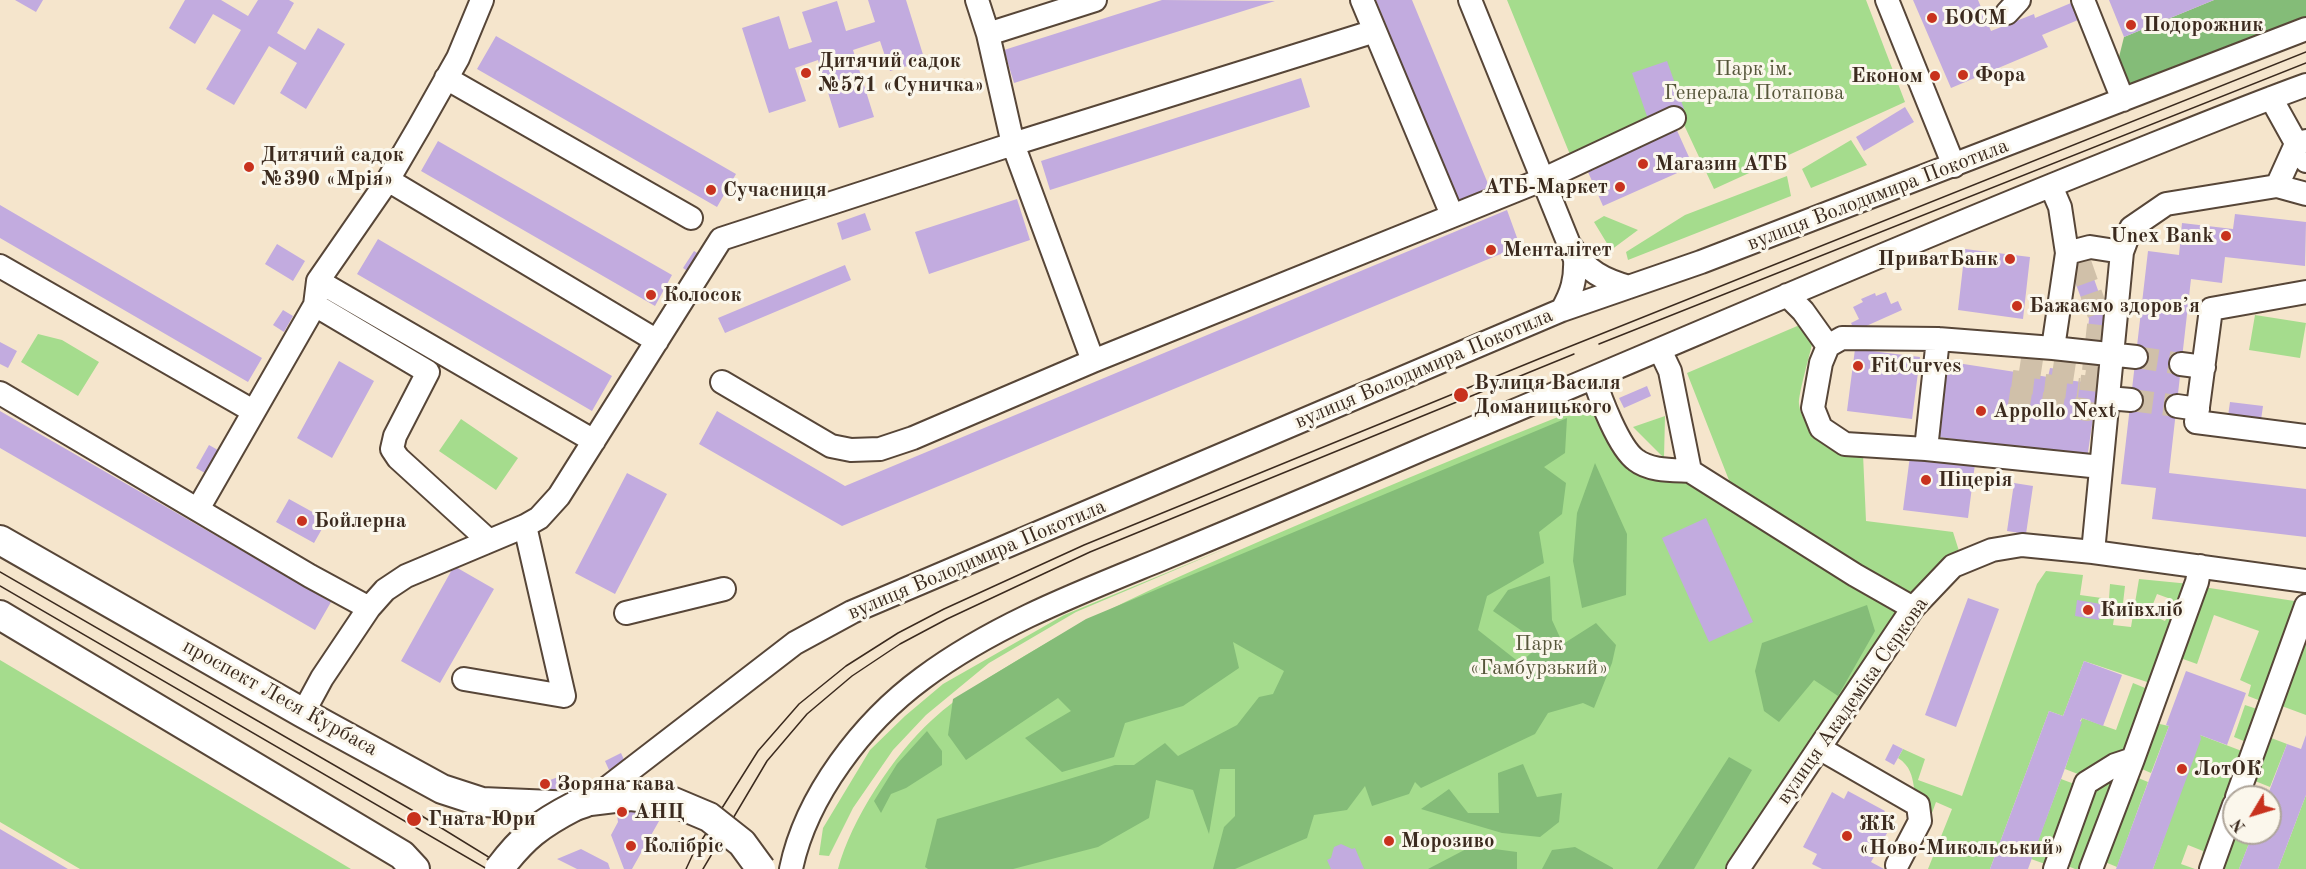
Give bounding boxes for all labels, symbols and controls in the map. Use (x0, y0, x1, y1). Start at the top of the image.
place label: БОСМ (1944, 5, 2006, 31)
marker: БОСМ (1925, 11, 1939, 25)
place label: Подорожник (2143, 12, 2263, 38)
marker: Подорожник (2124, 18, 2138, 32)
place label: Дитячий садок №571 «Суничка» (818, 48, 984, 98)
park label: Парк ім. Генерала Потапова (1664, 56, 1844, 106)
place label: Фора (1975, 62, 2026, 88)
place label: Економ (1851, 63, 1923, 89)
marker: Дитячий садок №571 «Суничка» (799, 66, 813, 80)
marker: Фора (1956, 68, 1970, 82)
marker: Економ (1928, 69, 1942, 83)
street label: вулиця Володимира Покотила (1744, 133, 2012, 257)
place label: Дитячий садок №390 «Мрія» (261, 142, 404, 192)
place label: Магазин АТБ (1655, 151, 1787, 177)
marker: Магазин АТБ (1636, 157, 1650, 171)
marker: Дитячий садок №390 «Мрія» (242, 160, 256, 174)
place label: АТБ-Маркет (1484, 174, 1608, 200)
place label: Сучасниця (723, 177, 827, 203)
marker: АТБ-Маркет (1613, 180, 1627, 194)
marker: Сучасниця (704, 183, 718, 197)
place label: Unex Bank (2110, 223, 2214, 249)
marker: Unex Bank (2219, 229, 2233, 243)
place label: Менталітет (1503, 237, 1612, 263)
marker: Менталітет (1484, 243, 1498, 257)
place label: ПриватБанк (1878, 246, 1998, 272)
marker: ПриватБанк (2003, 252, 2017, 266)
place label: Колосок (663, 282, 741, 308)
marker: Колосок (644, 288, 658, 302)
place label: Бажаємо здоровʼя (2029, 293, 2200, 319)
marker: Бажаємо здоровʼя (2010, 299, 2024, 313)
street label: вулиця Володимира Покотила (1291, 303, 1557, 435)
place label: FitCurves (1870, 353, 1961, 379)
marker: FitCurves (1851, 359, 1865, 373)
place label: Вулиця Василя Доманицького (1474, 370, 1621, 420)
marker: Вулиця Василя Доманицького (1452, 386, 1470, 404)
place label: Appollo Next (1993, 398, 2116, 424)
marker: Appollo Next (1974, 404, 1988, 418)
place label: Піцерія (1938, 467, 2012, 493)
marker: Піцерія (1919, 473, 1933, 487)
street label: вулиця Володимира Покотила (844, 494, 1110, 626)
place label: Бойлерна (314, 508, 406, 534)
marker: Бойлерна (295, 514, 309, 528)
street label: вулиця Академіка Сєркова (1772, 592, 1934, 810)
place label: Київхліб (2100, 597, 2183, 623)
marker: Київхліб (2081, 603, 2095, 617)
park label: Парк «Гамбурзький» (1470, 631, 1608, 681)
street label: проспект Леся Курбаса (178, 634, 382, 762)
place label: ЛотОК (2194, 756, 2261, 782)
marker: ЛотОК (2175, 762, 2189, 776)
place label: Зоряна кава (557, 771, 675, 797)
marker: Зоряна кава (538, 777, 552, 791)
north arrow (2222, 785, 2282, 845)
place label: АНЦ (634, 799, 685, 825)
marker: АНЦ (615, 805, 629, 819)
place label: Гната Юри (428, 806, 536, 832)
marker: Гната Юри (405, 810, 423, 828)
place label: ЖК «Ново-Микольський» (1859, 811, 2064, 861)
text: N (2229, 815, 2249, 835)
place label: Морозиво (1401, 828, 1494, 854)
marker: ЖК «Ново-Микольський» (1840, 829, 1854, 843)
place label: Колібріс (643, 833, 724, 859)
marker: Морозиво (1382, 834, 1396, 848)
marker: Колібріс (624, 839, 638, 853)

